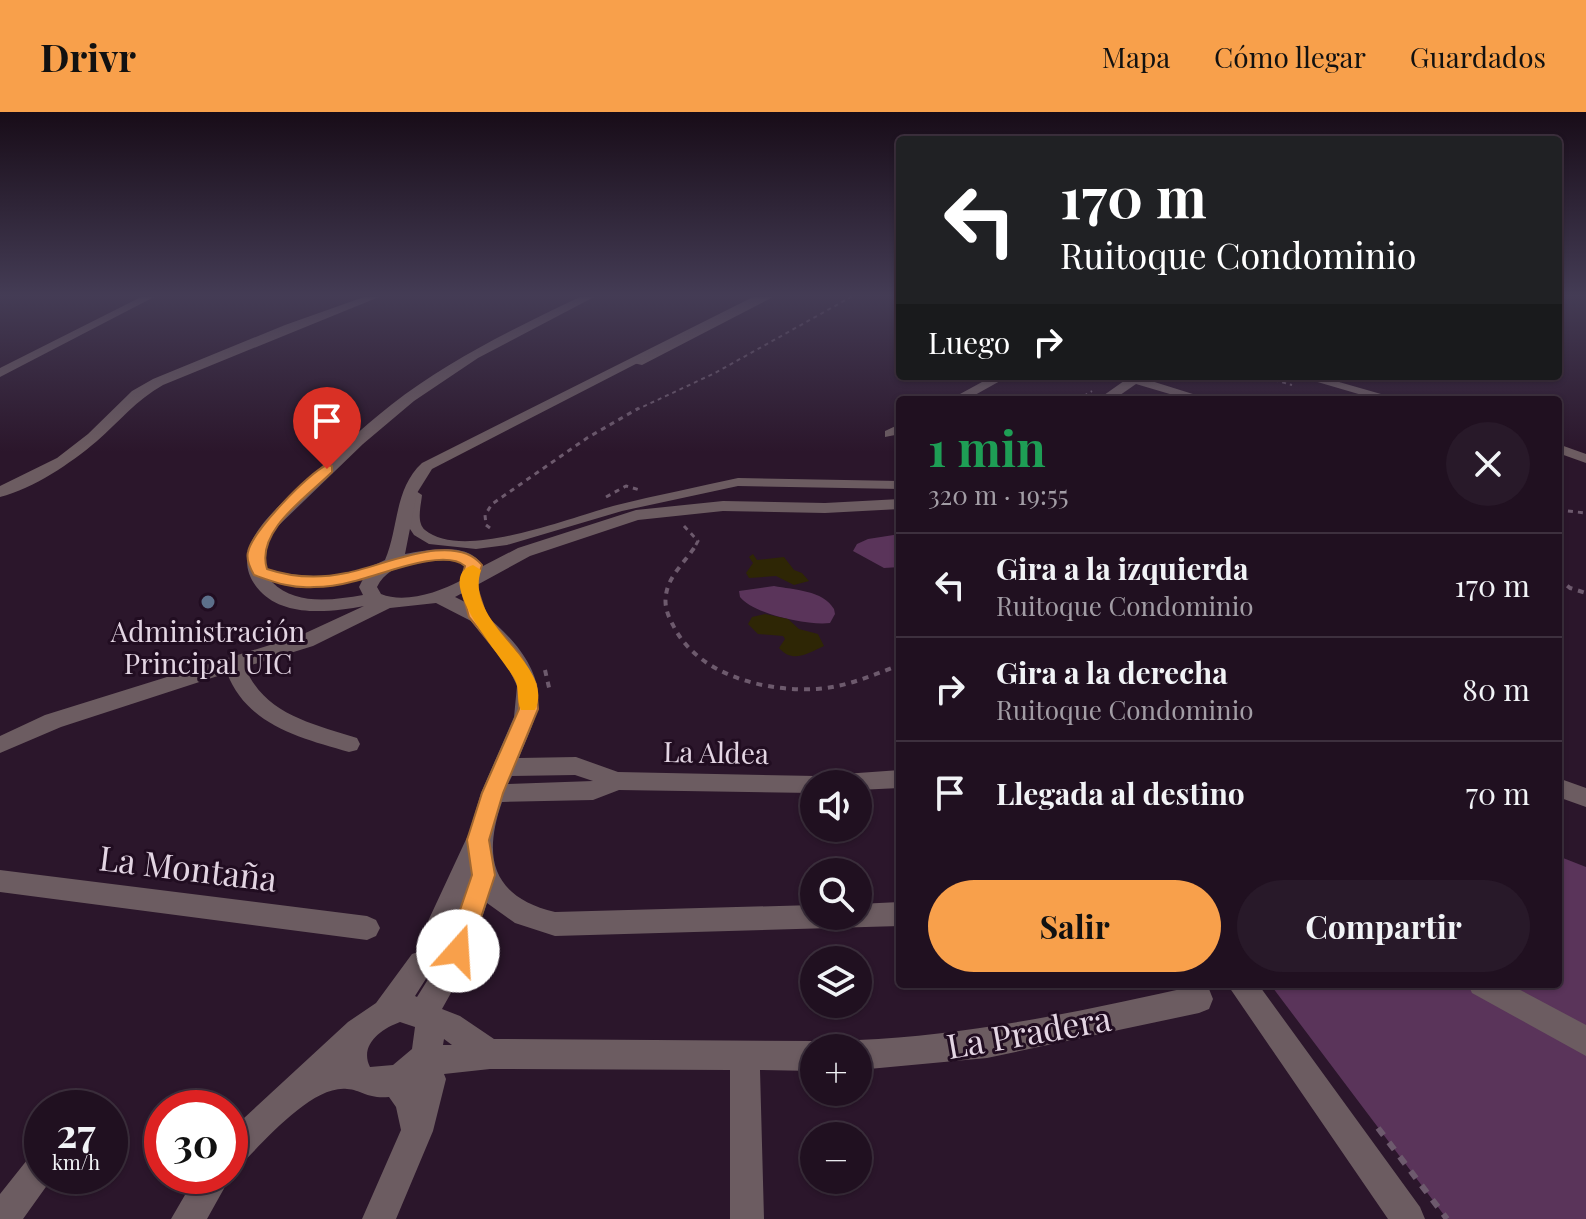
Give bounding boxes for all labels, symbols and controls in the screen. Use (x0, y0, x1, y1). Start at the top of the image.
text: Drivr (40, 31, 136, 82)
text: Mapa (1102, 38, 1170, 75)
text: Cómo llegar (1214, 38, 1366, 75)
text: Guardados (1410, 38, 1546, 75)
text: 170 m (1060, 158, 1207, 233)
icon: left (928, 168, 1032, 272)
text: Ruitoque Condominio (1060, 230, 1417, 278)
icon: right (1026, 320, 1070, 364)
text: Luego (928, 322, 1010, 362)
pin (293, 387, 361, 469)
icon: arrive (305, 399, 349, 443)
text: 1 min (928, 415, 1046, 479)
button: close (1446, 422, 1530, 506)
text: 320 m · 19:55 (928, 477, 1069, 512)
text: Gira a la izquierda (996, 548, 1249, 588)
icon: left (928, 563, 972, 607)
text: 170 m (1455, 565, 1530, 605)
text: Ruitoque Condominio (996, 588, 1254, 623)
marker: Administración Principal UIC (199, 593, 217, 611)
place label: Administración Principal UIC (110, 612, 306, 681)
text: Gira a la derecha (996, 652, 1228, 692)
icon: right (928, 667, 972, 711)
text: 80 m (1462, 669, 1530, 709)
text: Ruitoque Condominio (996, 692, 1254, 727)
street label: La Aldea (663, 732, 769, 771)
map controls (800, 770, 872, 1194)
button: sound (800, 770, 872, 842)
icon: arrive (928, 771, 972, 815)
text: Llegada al destino (996, 773, 1245, 813)
text: 70 m (1466, 773, 1530, 813)
street label: La Montaña (97, 833, 280, 901)
button: search (800, 858, 872, 930)
button: Salir (928, 880, 1221, 972)
button: Compartir (1237, 880, 1530, 972)
position arrow (416, 909, 500, 993)
button: layers (800, 946, 872, 1018)
street label: La Pradera (943, 994, 1114, 1068)
button: + (800, 1034, 872, 1106)
speed limit sign: 30 (144, 1090, 248, 1194)
text: 27 (56, 1105, 96, 1158)
button: − (800, 1122, 872, 1194)
text: km/h (52, 1148, 100, 1175)

